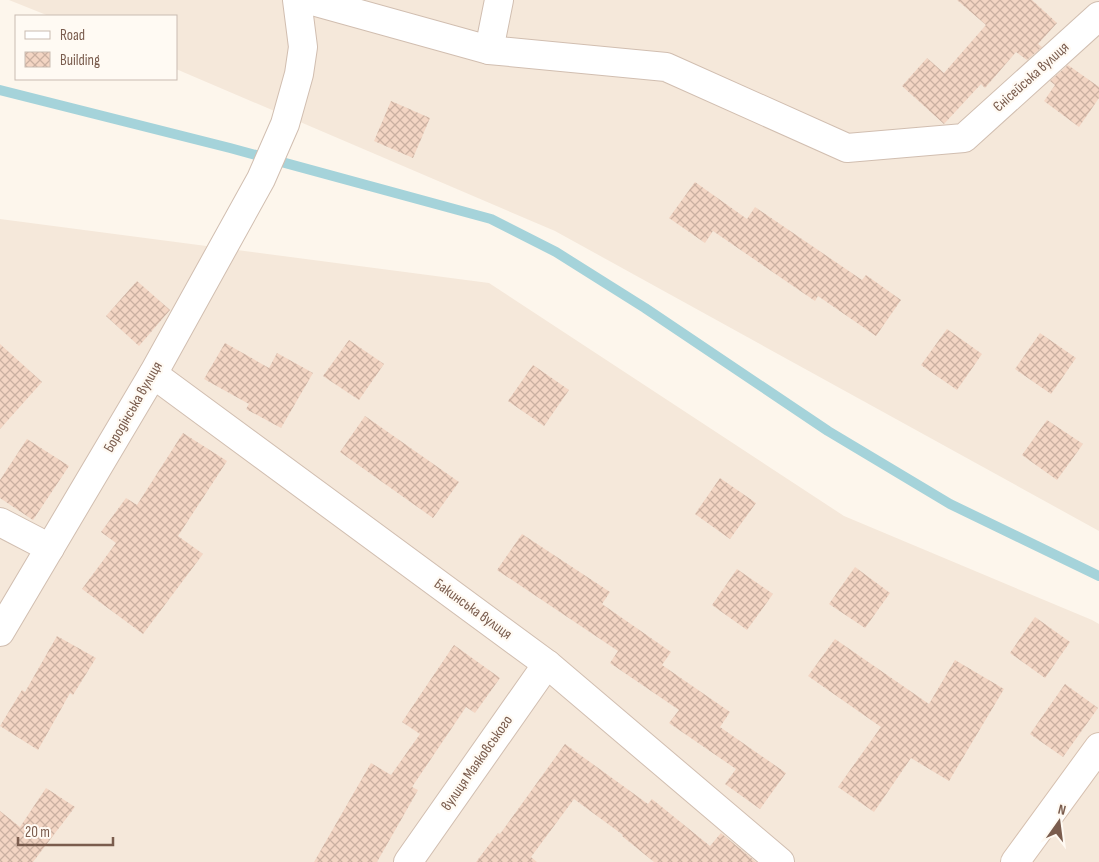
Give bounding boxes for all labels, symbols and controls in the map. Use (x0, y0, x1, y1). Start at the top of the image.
legend (15, 15, 178, 80)
text: Road (60, 26, 85, 45)
street label: Єнісейська вулиця (989, 38, 1073, 116)
text: Building (60, 51, 100, 70)
street label: Бородінська вулиця (99, 358, 167, 456)
street label: Бакинська вулиця (430, 574, 516, 644)
street label: вулиця Маяковського (437, 712, 517, 814)
north arrow (1034, 797, 1084, 847)
text: N (1056, 801, 1068, 819)
scale bar (18, 814, 112, 846)
text: 20 m (25, 823, 50, 842)

